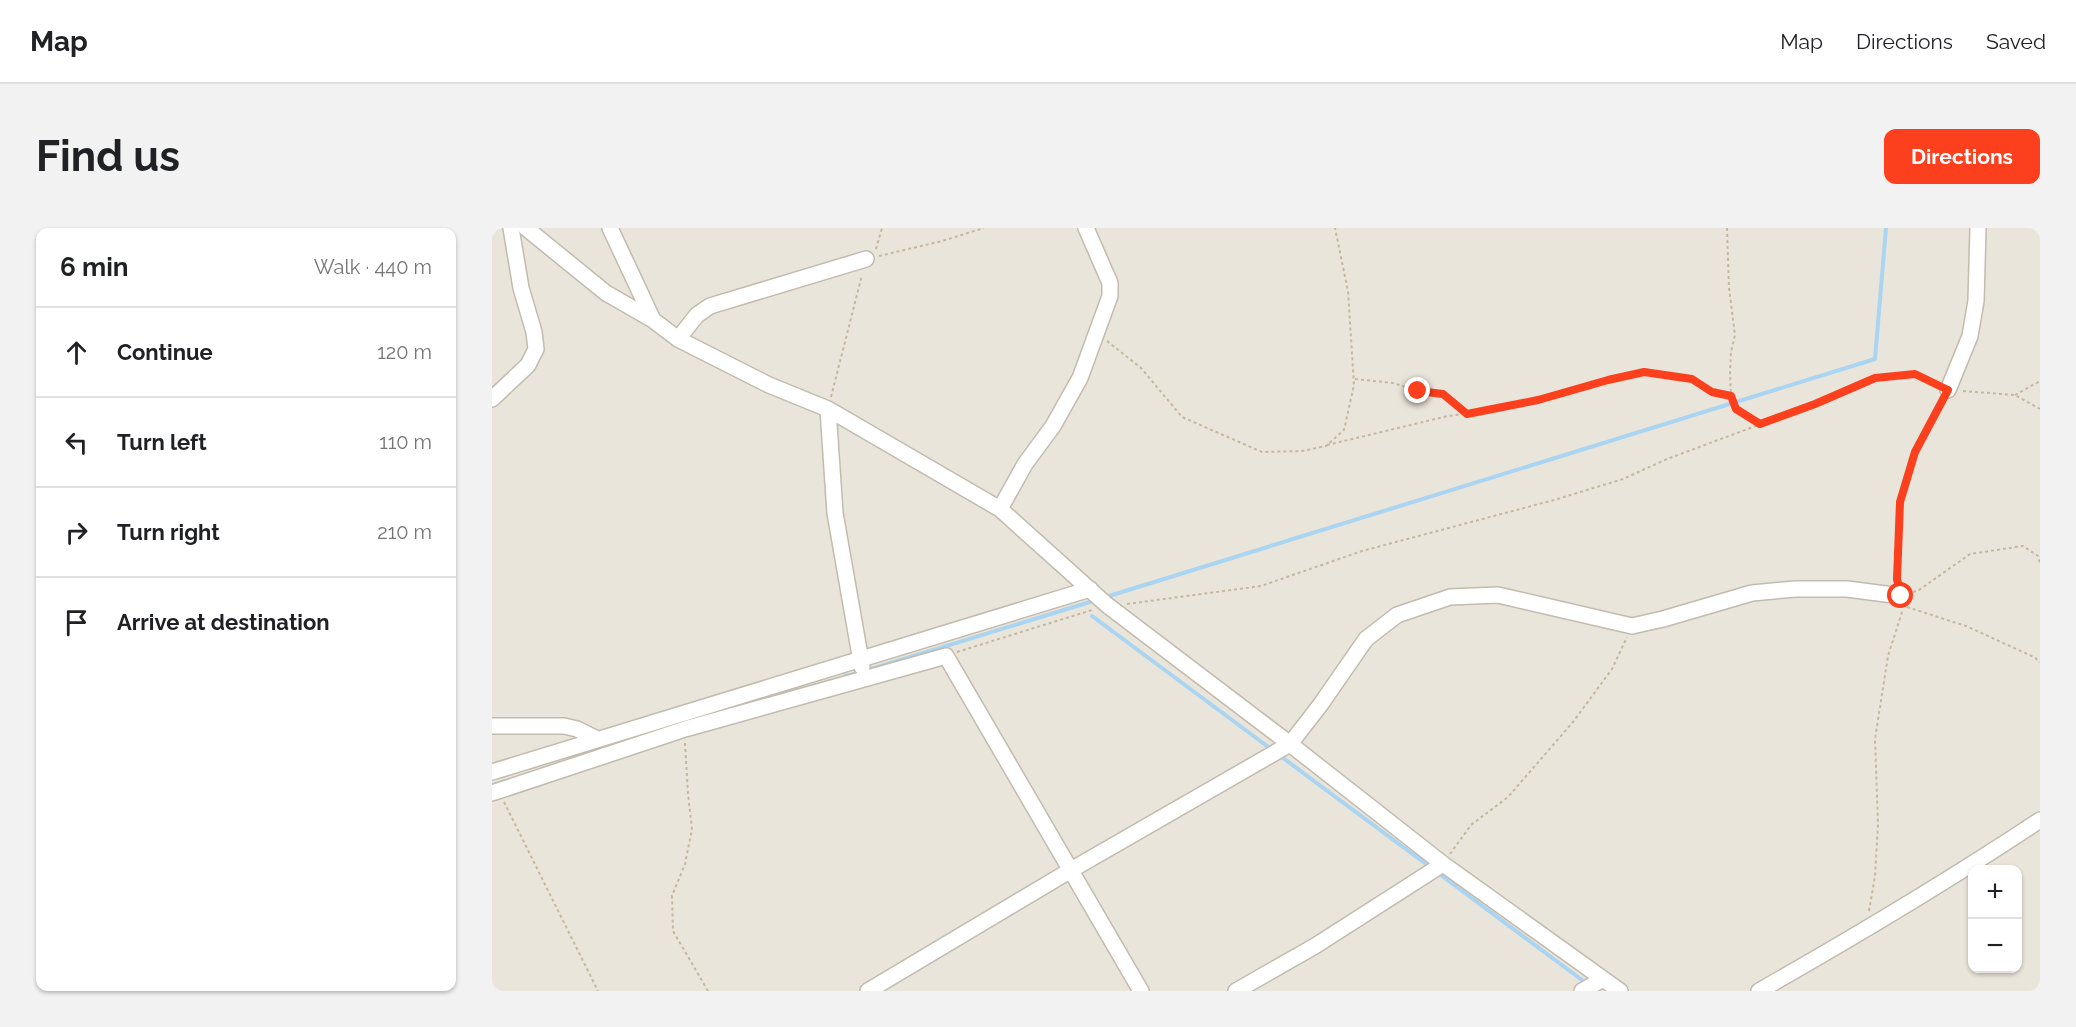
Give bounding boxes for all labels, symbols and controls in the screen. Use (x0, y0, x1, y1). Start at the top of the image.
text: Map (30, 25, 88, 58)
text: Map (1780, 29, 1823, 54)
text: Directions (1856, 29, 1953, 54)
text: Saved (1986, 29, 2046, 54)
button: Directions (1884, 129, 2040, 184)
text: Find us (36, 132, 180, 181)
text: 6 min (60, 252, 129, 282)
text: Walk · 440 m (314, 255, 432, 279)
icon: ahead (60, 336, 93, 369)
text: Continue (117, 339, 213, 365)
text: 120 m (377, 340, 432, 364)
route end (1404, 377, 1430, 403)
icon: left (60, 426, 93, 459)
text: Turn left (117, 429, 207, 455)
text: 110 m (379, 430, 432, 454)
icon: right (60, 516, 93, 549)
text: Turn right (117, 519, 220, 545)
text: 210 m (377, 520, 432, 544)
route start (1887, 582, 1913, 608)
icon: arrive (60, 606, 93, 639)
text: Arrive at destination (117, 609, 330, 635)
map controls (1968, 865, 2022, 973)
button: + (1968, 865, 2022, 919)
button: − (1968, 919, 2022, 973)

